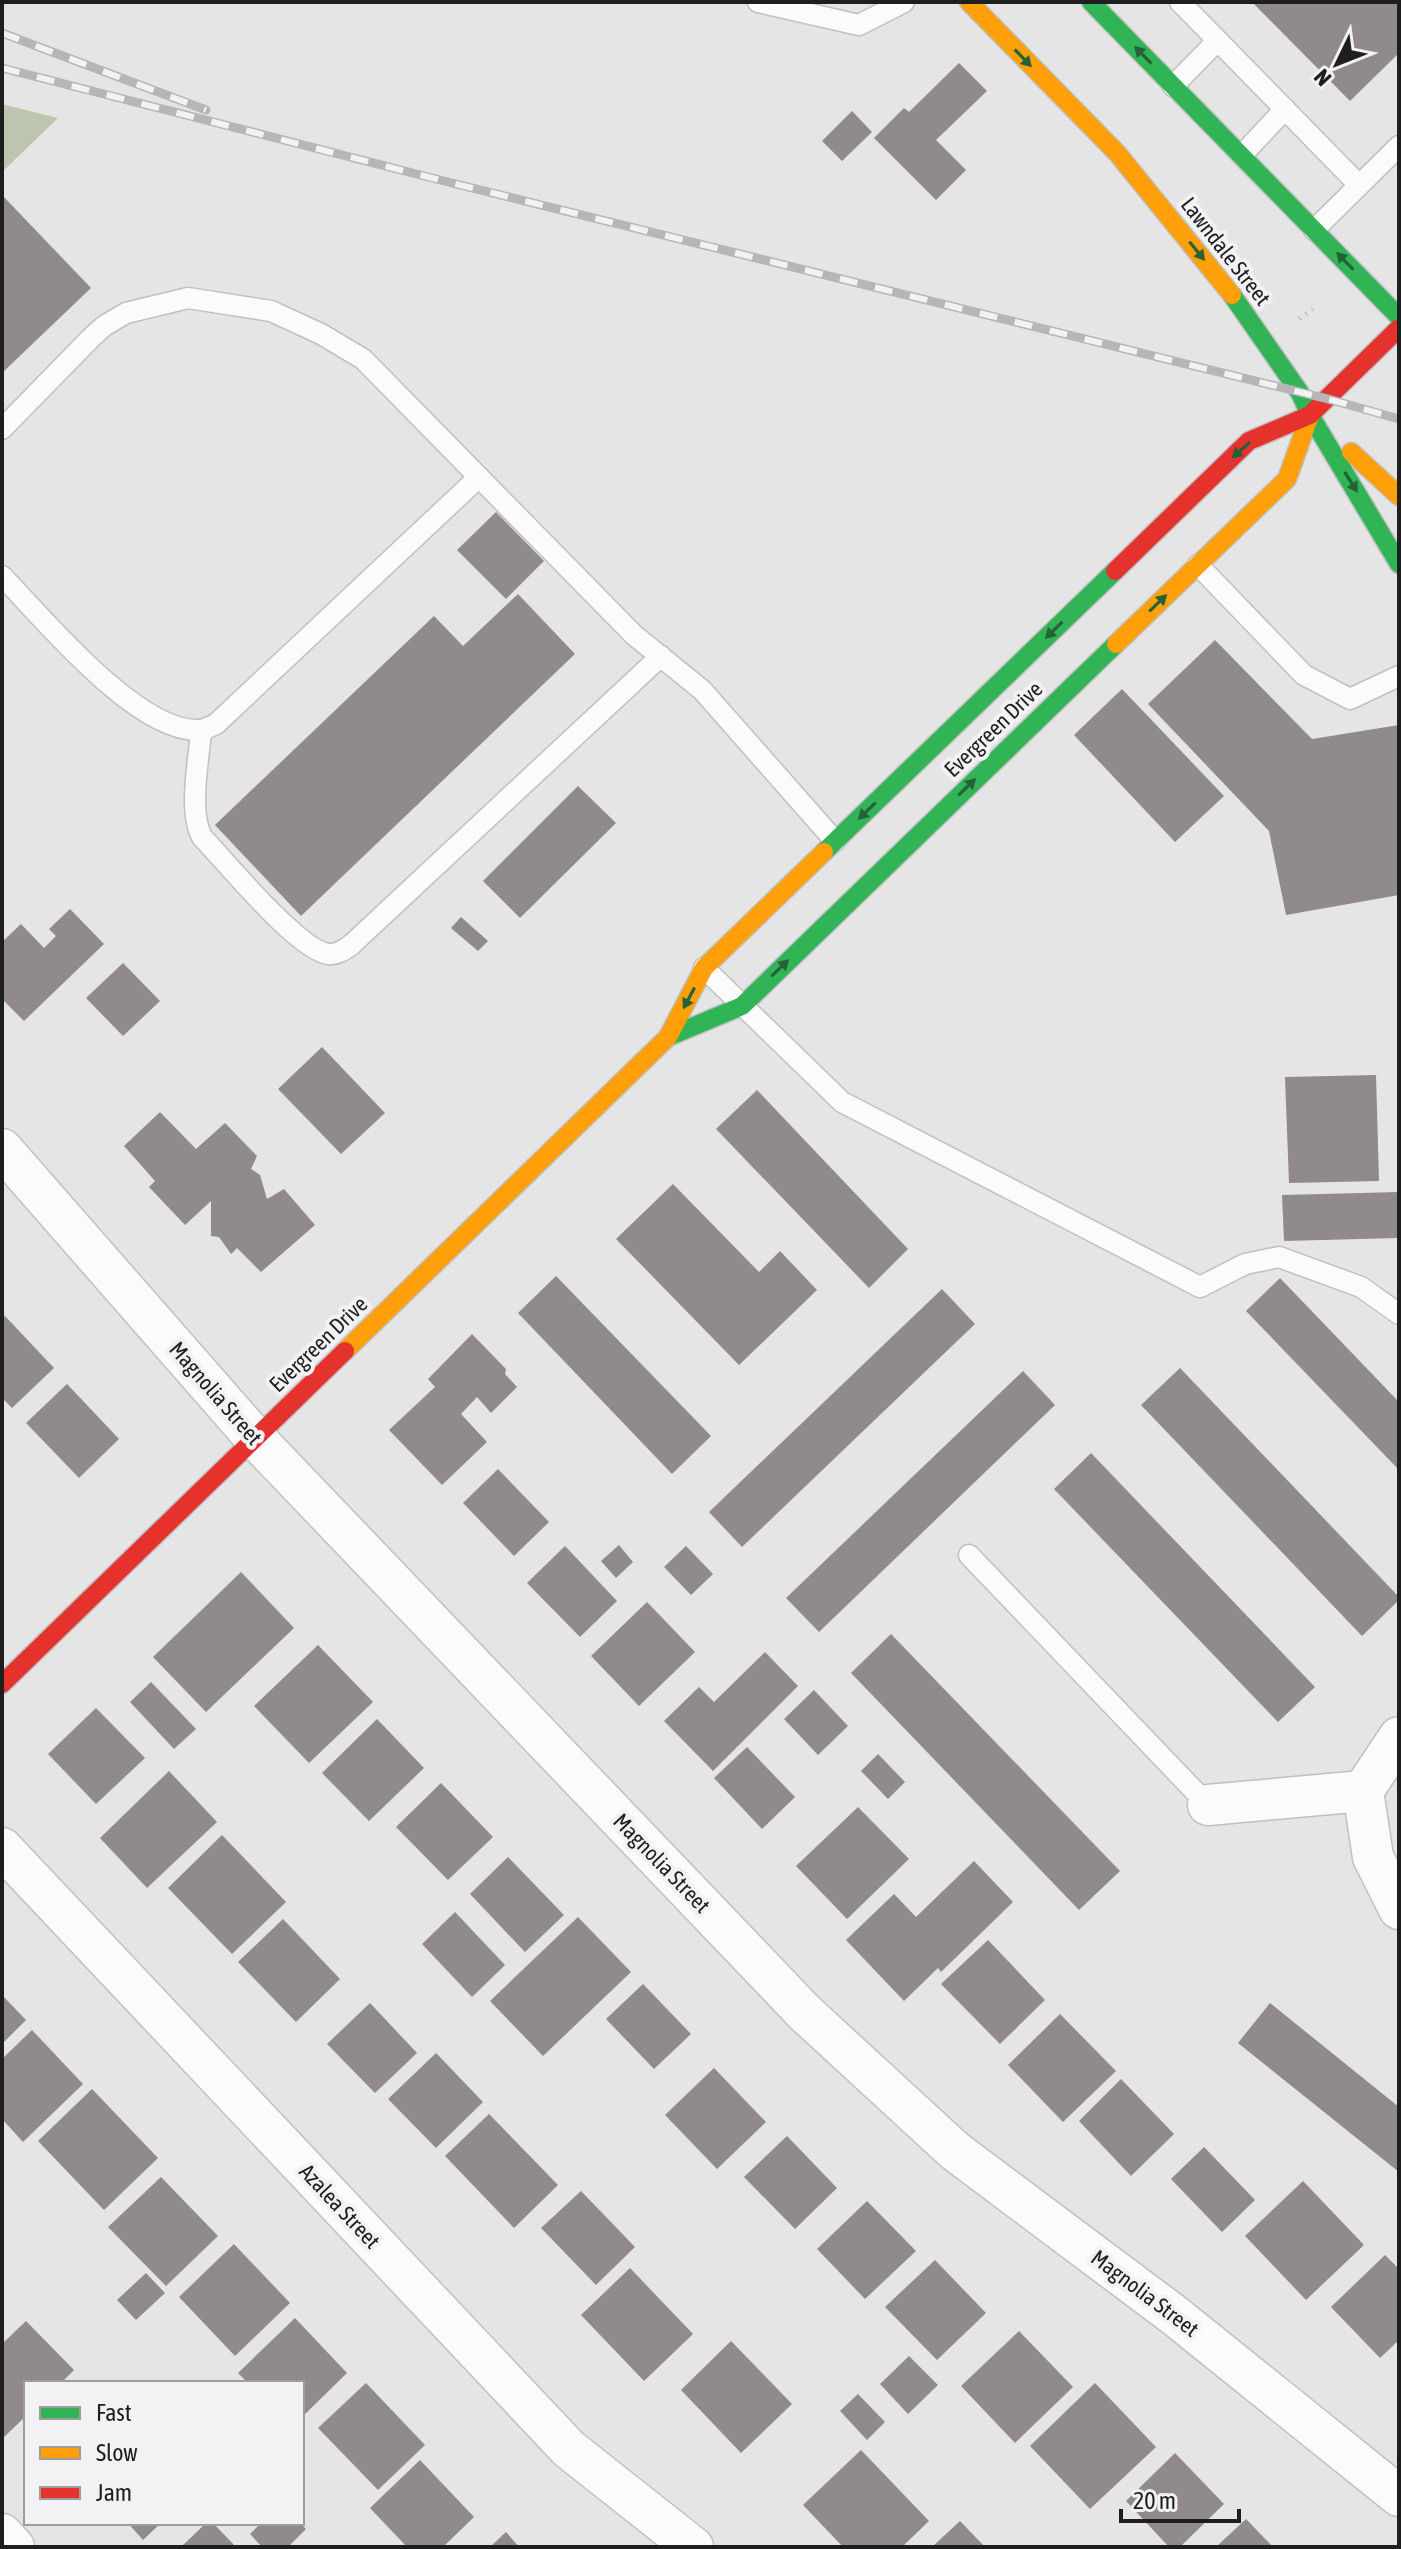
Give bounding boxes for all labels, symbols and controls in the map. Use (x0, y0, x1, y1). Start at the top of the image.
north arrow (1297, 24, 1377, 104)
one-way arrow (1134, 46, 1153, 65)
one-way arrow (1014, 48, 1032, 67)
text: N (1308, 64, 1336, 91)
street label: Lawndale Street (1176, 192, 1276, 310)
one-way arrow (1188, 241, 1205, 261)
one-way arrow (1336, 252, 1354, 271)
one-way arrow (1232, 440, 1251, 458)
one-way arrow (1344, 471, 1358, 493)
one-way arrow (1148, 594, 1167, 612)
one-way arrow (1045, 620, 1064, 639)
street label: Evergreen Drive (939, 676, 1047, 782)
one-way arrow (957, 778, 976, 797)
one-way arrow (858, 801, 877, 819)
one-way arrow (770, 959, 789, 978)
one-way arrow (682, 986, 695, 1009)
street label: Evergreen Drive (264, 1291, 372, 1397)
street label: Magnolia Street (164, 1336, 268, 1450)
street label: Magnolia Street (608, 1808, 716, 1918)
street label: Azalea Street (294, 2158, 386, 2254)
street label: Magnolia Street (1086, 2244, 1204, 2342)
legend (24, 2381, 304, 2525)
text: Fast (96, 2399, 132, 2426)
text: Slow (96, 2439, 138, 2466)
scale bar (1121, 2473, 1239, 2523)
text: Jam (96, 2479, 132, 2506)
text: 20 m (1133, 2487, 1176, 2514)

